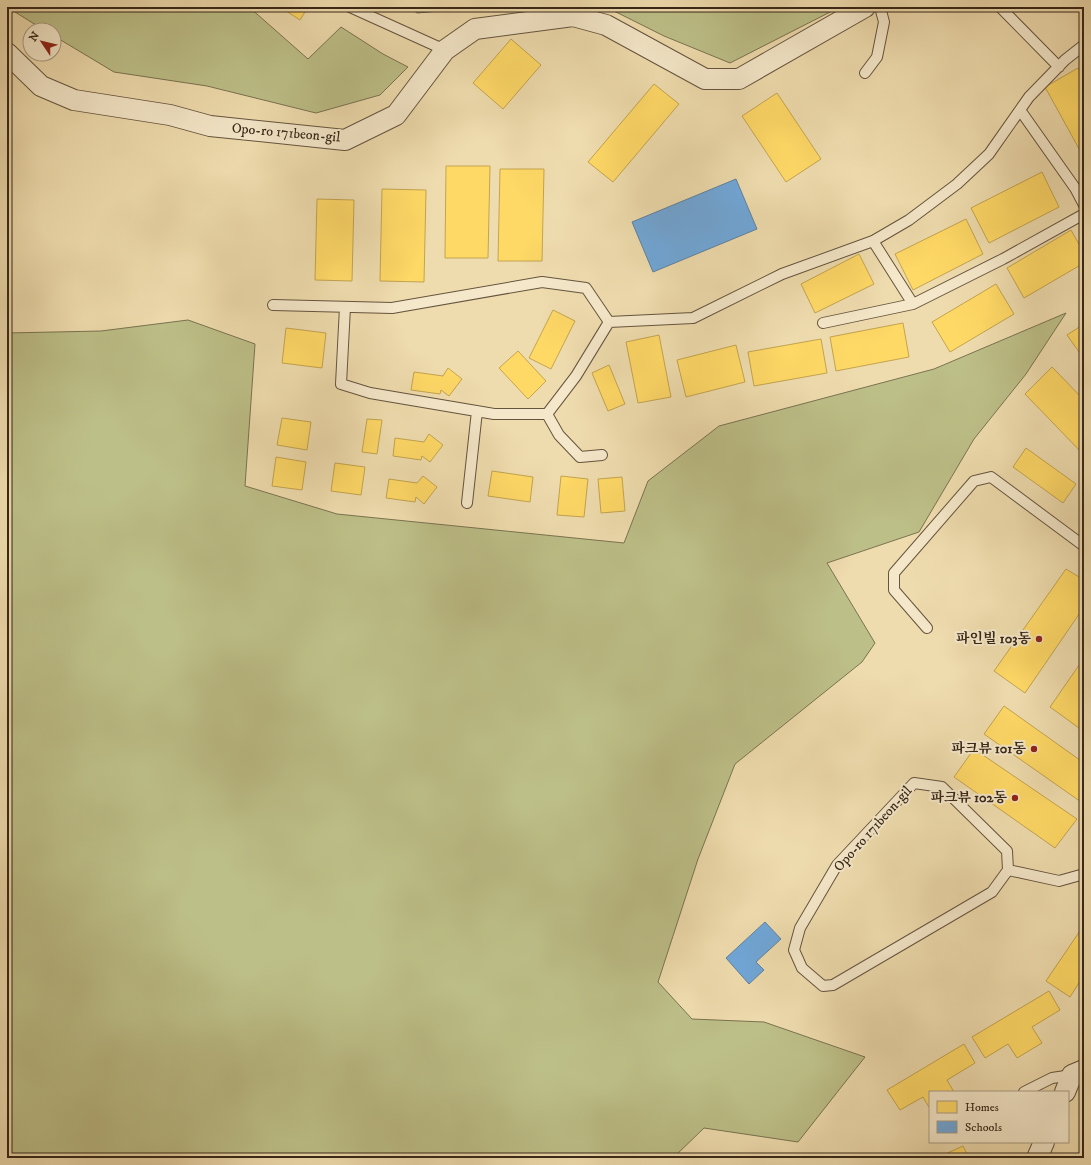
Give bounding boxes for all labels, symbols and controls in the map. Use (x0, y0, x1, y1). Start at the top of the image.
north arrow (22, 22, 62, 62)
text: N (26, 29, 43, 45)
street label: Opo-ro 171beon-gil (231, 119, 342, 147)
place label: 파인빌 103동 (956, 630, 1031, 648)
marker: 파인빌 103동 (1034, 634, 1044, 644)
place label: 파크뷰 101동 (951, 740, 1026, 758)
marker: 파크뷰 101동 (1029, 744, 1039, 754)
street label: Opo-ro 171beon-gil (830, 782, 917, 875)
place label: 파크뷰 102동 (930, 789, 1007, 807)
marker: 파크뷰 102동 (1010, 793, 1020, 803)
legend (929, 1091, 1069, 1143)
text: Homes (965, 1100, 999, 1115)
text: Schools (965, 1120, 1002, 1135)

